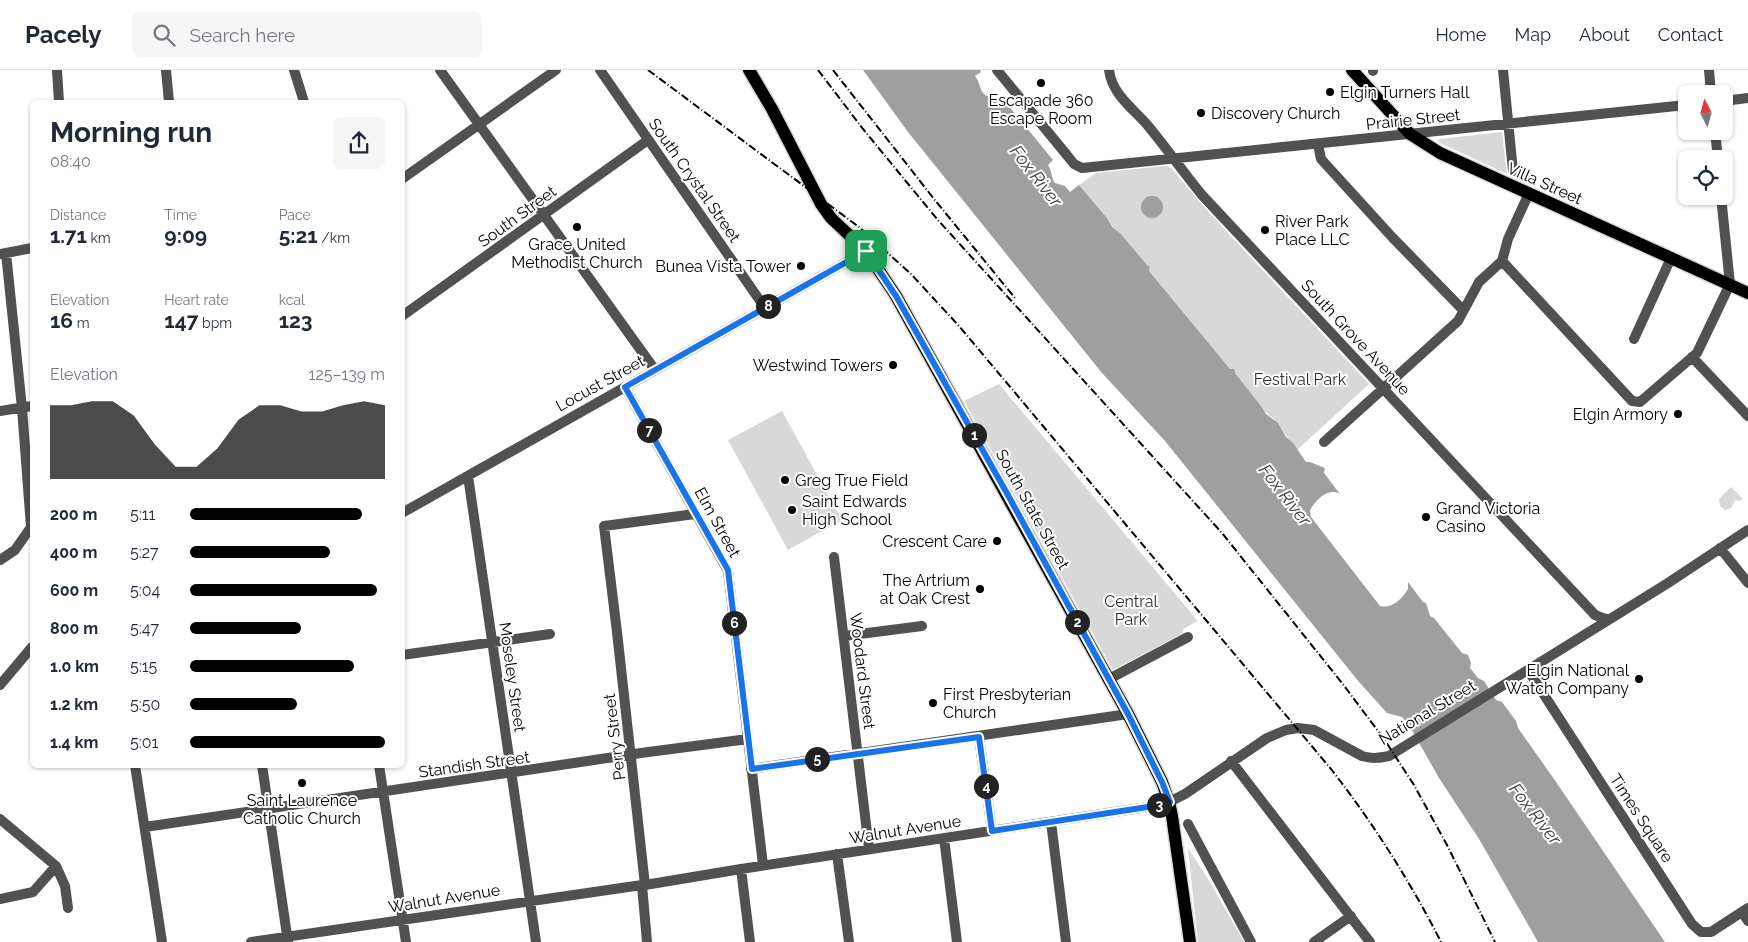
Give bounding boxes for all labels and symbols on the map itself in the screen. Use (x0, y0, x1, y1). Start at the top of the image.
marker: Escapade 360 Escape Room (1035, 77, 1047, 89)
place label: Elgin Turners Hall (1340, 83, 1470, 102)
north arrow (1678, 85, 1732, 140)
marker: Elgin Turners Hall (1324, 86, 1336, 98)
place label: Escapade 360 Escape Room (989, 91, 1093, 128)
place label: Discovery Church (1211, 104, 1340, 123)
street label: Prairie Street (1365, 105, 1462, 134)
marker: Discovery Church (1195, 107, 1207, 119)
street label: South Crystal Street (645, 115, 745, 246)
water label: Fox River (1006, 141, 1067, 211)
street label: Villa Street (1504, 158, 1586, 209)
street label: South Street (475, 181, 561, 251)
place label: River Park Place LLC (1275, 212, 1349, 249)
marker: Grace United Methodist Church (571, 221, 583, 233)
marker: River Park Place LLC (1259, 224, 1271, 236)
pin (845, 230, 887, 272)
place label: Grace United Methodist Church (511, 235, 643, 272)
place label: Bunea Vista Tower (655, 257, 791, 276)
marker: Bunea Vista Tower (795, 260, 807, 272)
street label: South Grove Avenue (1297, 276, 1414, 399)
pin: 8 (756, 294, 780, 318)
street label: Locust Street (553, 351, 648, 416)
place label: Westwind Towers (753, 356, 883, 375)
marker: Westwind Towers (887, 359, 899, 371)
park label: Festival Park (1254, 370, 1347, 389)
place label: Elgin Armory (1573, 405, 1668, 424)
marker: Elgin Armory (1672, 408, 1684, 420)
pin: 7 (636, 418, 662, 442)
pin: 1 (962, 422, 986, 448)
street label: South State Street (992, 446, 1074, 573)
water label: Fox River (1255, 460, 1316, 530)
place label: Greg True Field (795, 471, 908, 490)
marker: Greg True Field (779, 474, 791, 486)
street label: Elm Street (691, 484, 745, 561)
place label: Saint Edwards High School (802, 492, 907, 529)
place label: Grand Victoria Casino (1436, 499, 1540, 536)
marker: Saint Edwards High School (786, 504, 798, 516)
marker: Grand Victoria Casino (1420, 511, 1432, 523)
place label: Crescent Care (882, 532, 987, 551)
marker: Crescent Care (991, 535, 1003, 547)
place label: The Artrium at Oak Crest (880, 571, 971, 608)
marker: The Artrium at Oak Crest (974, 583, 986, 595)
park label: Central Park (1104, 592, 1158, 629)
pin: 6 (722, 610, 746, 636)
pin: 2 (1064, 610, 1090, 634)
street label: Woodard Street (846, 612, 879, 731)
street label: Moseley Street (495, 621, 530, 734)
place label: Elgin National Watch Company (1505, 661, 1630, 698)
marker: Elgin National Watch Company (1633, 673, 1645, 685)
street label: National Street (1375, 676, 1480, 749)
place label: First Presbyterian Church (943, 685, 1071, 722)
street label: Perry Street (600, 692, 629, 781)
marker: First Presbyterian Church (927, 697, 939, 709)
pin: 5 (804, 746, 830, 772)
street label: Standish Street (417, 747, 531, 782)
street label: Times Square (1606, 770, 1677, 866)
pin: 4 (974, 774, 998, 798)
marker: Saint Laurence Catholic Church (296, 777, 308, 789)
water label: Fox River (1505, 779, 1566, 849)
place label: Saint Laurence Catholic Church (243, 791, 361, 828)
pin: 3 (1146, 792, 1172, 818)
street label: Walnut Avenue (848, 811, 962, 848)
street label: Walnut Avenue (387, 880, 501, 917)

